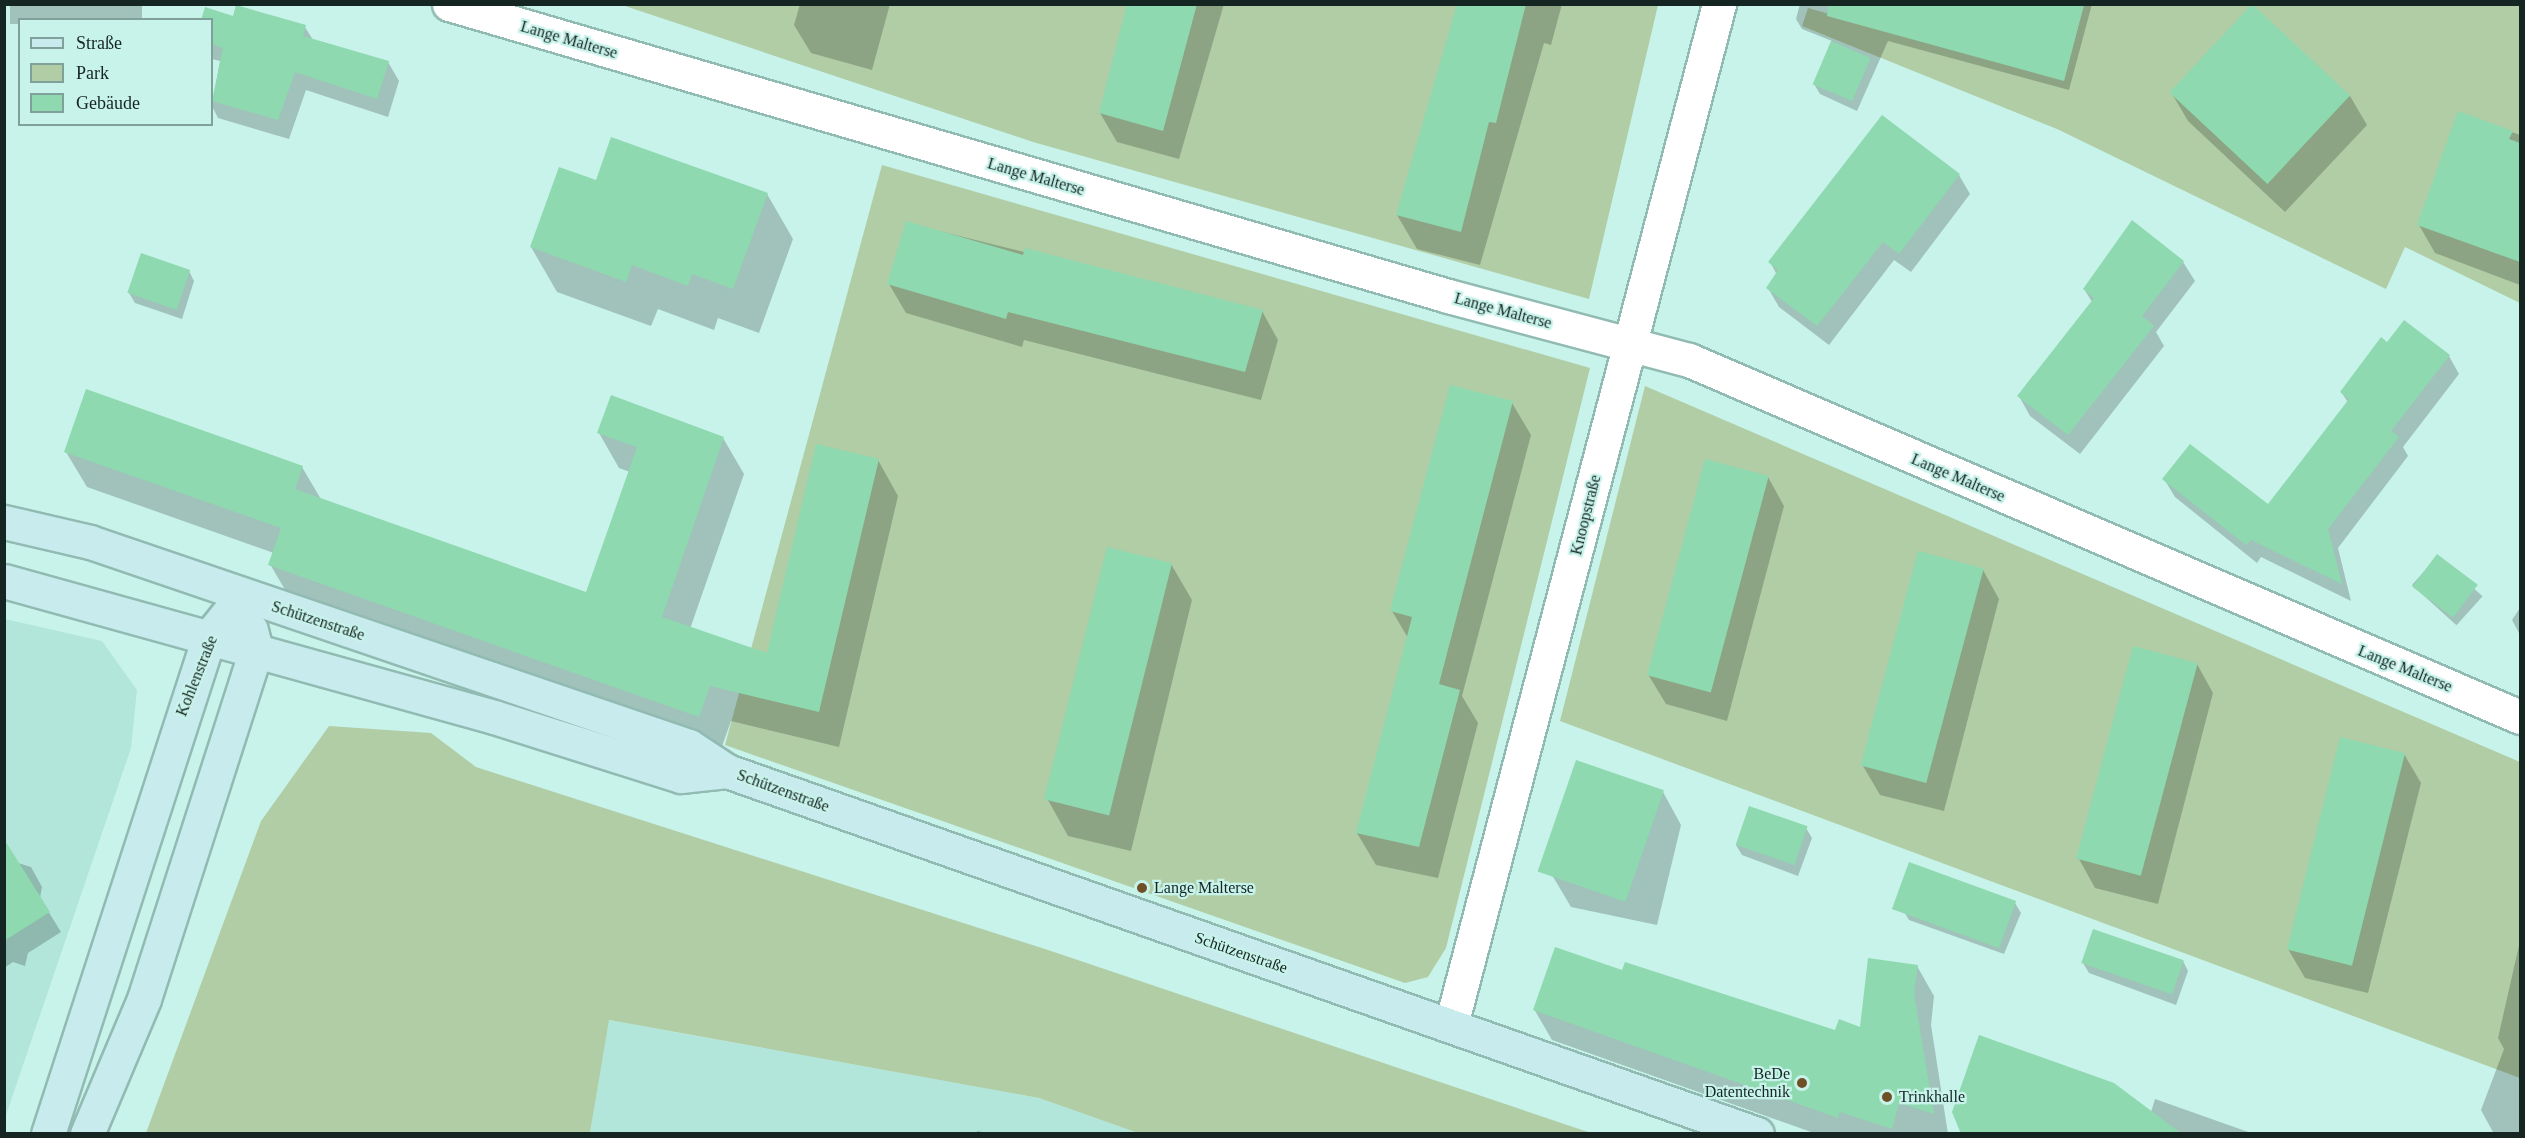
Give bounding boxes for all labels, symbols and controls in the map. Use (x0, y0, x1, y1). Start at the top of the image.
street label: Lange Malterse (518, 17, 620, 63)
legend (18, 18, 213, 126)
text: Straße (76, 33, 122, 53)
text: Park (76, 63, 109, 83)
text: Gebäude (76, 93, 140, 113)
street label: Lange Malterse (985, 154, 1087, 200)
street label: Lange Malterse (1452, 289, 1554, 333)
street label: Lange Malterse (1908, 450, 2008, 506)
street label: Knoopstraße (1567, 473, 1605, 557)
street label: Schützenstraße (269, 597, 367, 645)
street label: Kohlenstraße (172, 633, 222, 719)
street label: Lange Malterse (2355, 641, 2455, 697)
street label: Schützenstraße (734, 765, 832, 817)
place label: Lange Malterse (1154, 878, 1254, 898)
marker: Lange Malterse (1135, 881, 1149, 895)
street label: Schützenstraße (1192, 928, 1290, 978)
place label: BeDe Datentechnik (1705, 1064, 1790, 1102)
marker: BeDe Datentechnik (1795, 1076, 1809, 1090)
place label: Trinkhalle (1899, 1087, 1965, 1107)
marker: Trinkhalle (1880, 1090, 1894, 1104)

